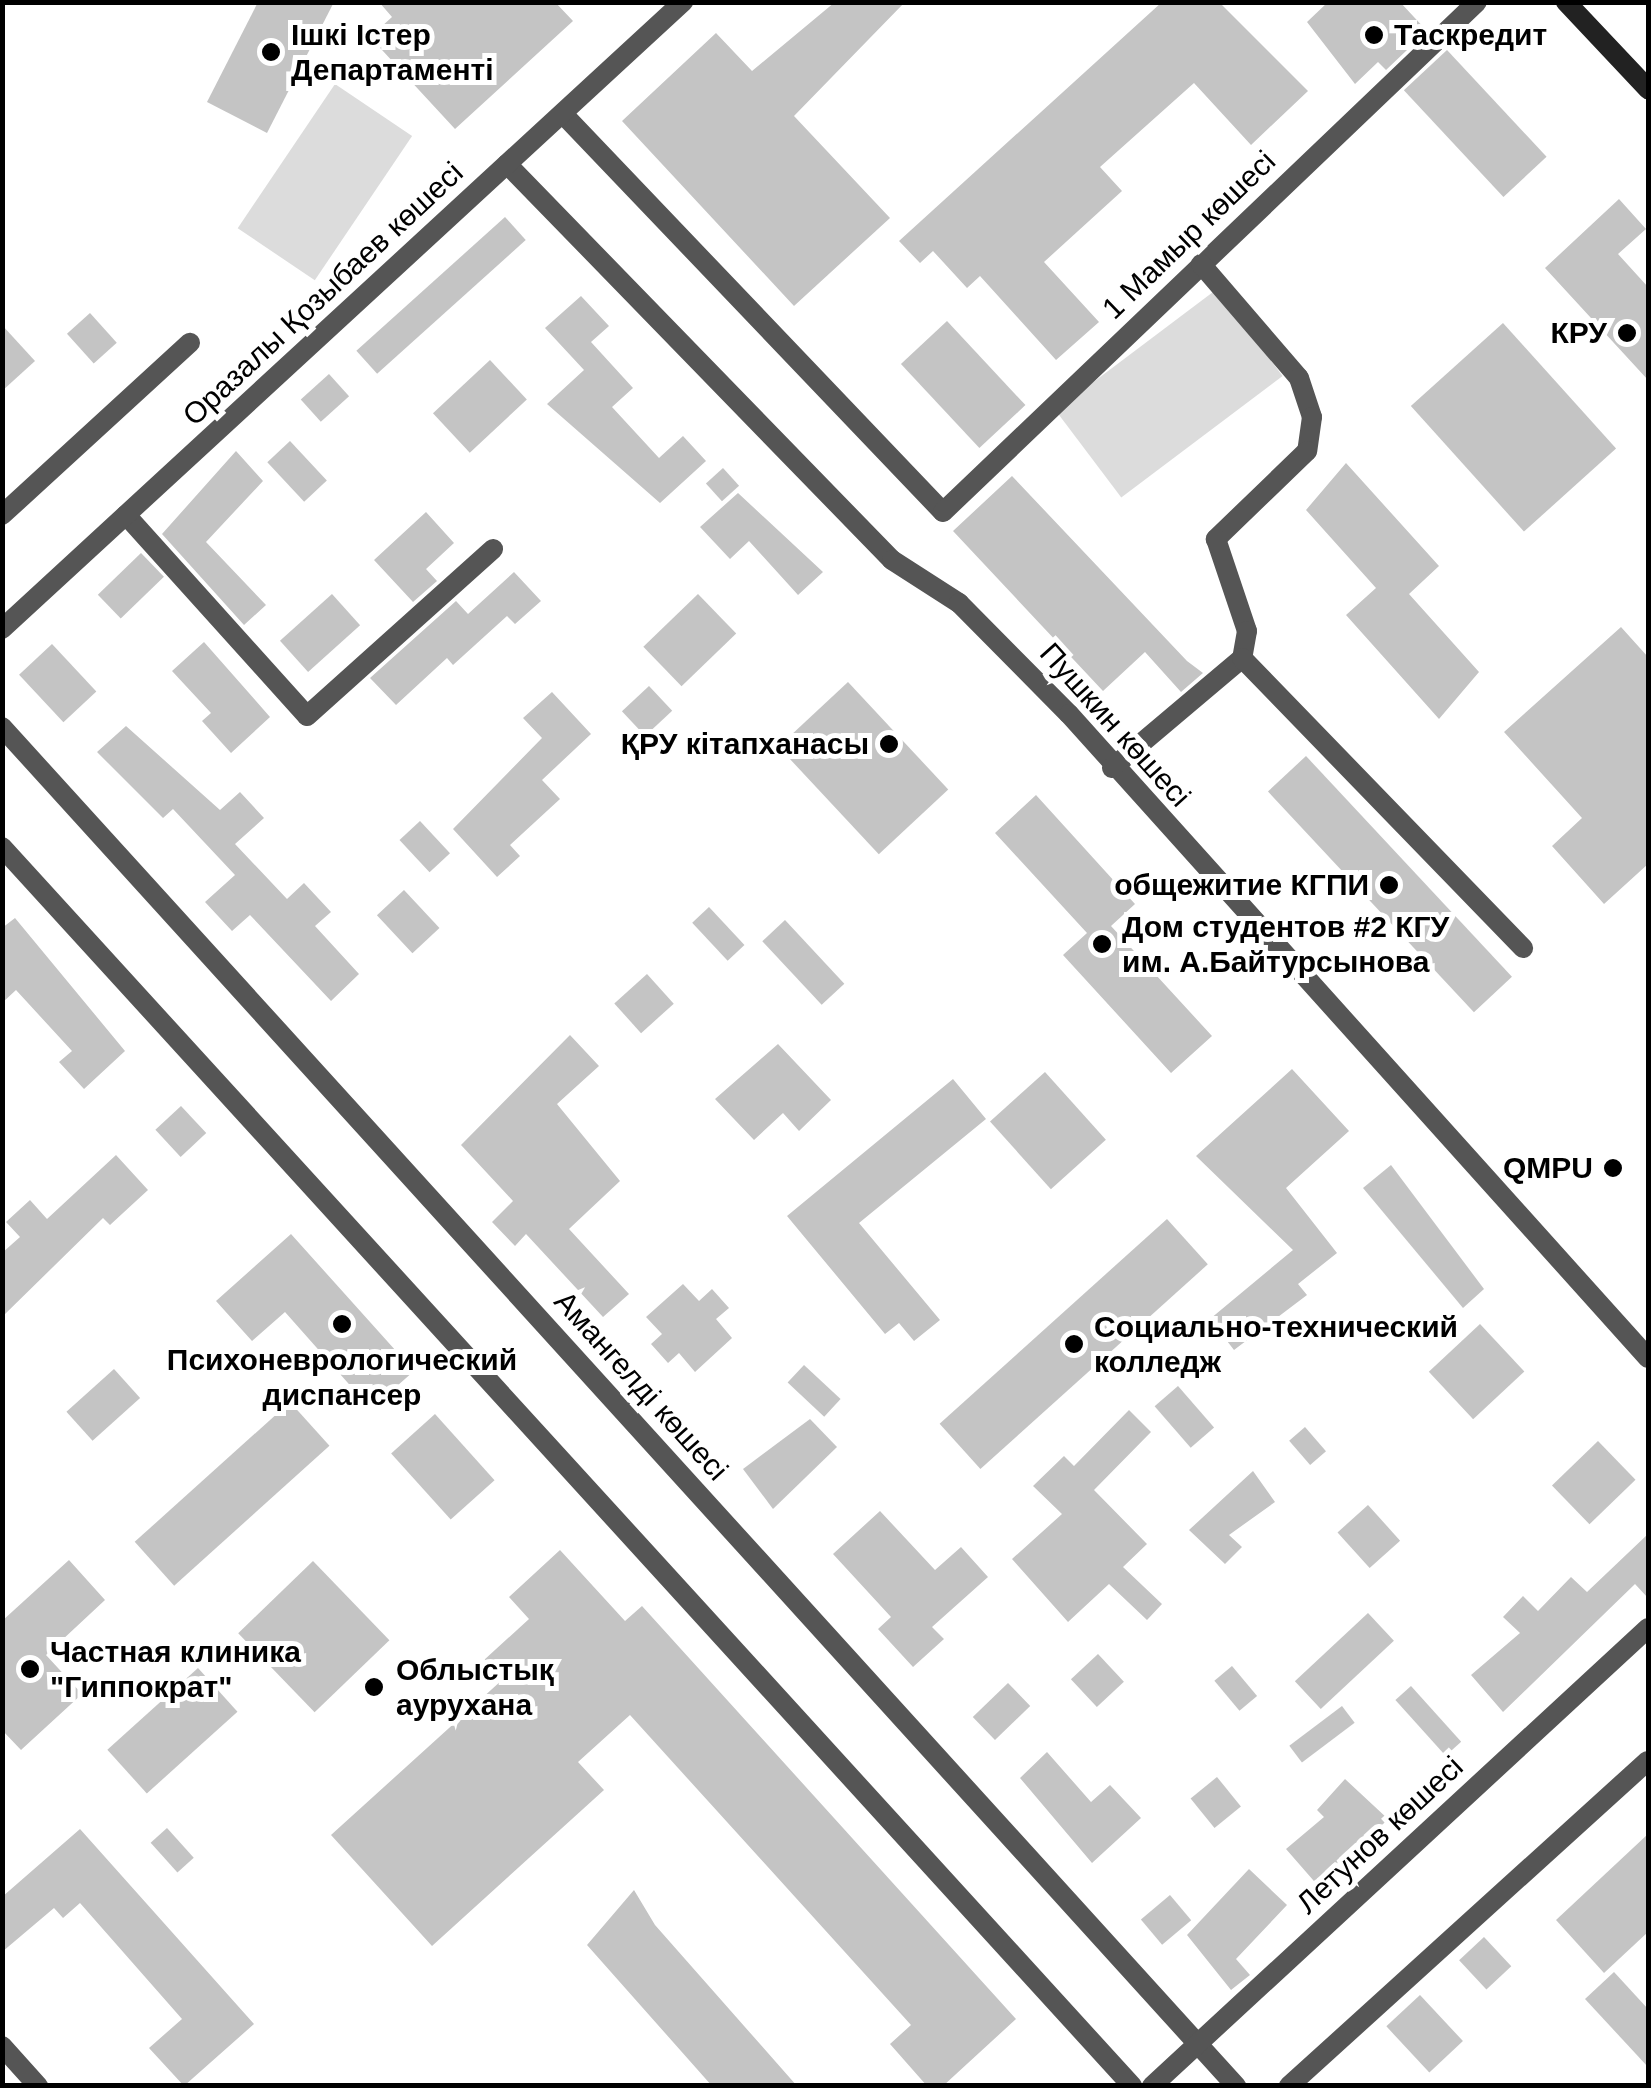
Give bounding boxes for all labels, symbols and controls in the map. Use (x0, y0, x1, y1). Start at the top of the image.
place label: Ішкі Істер Департаменті (291, 17, 494, 88)
place label: Таскредит (1394, 17, 1547, 53)
marker: Таскредит (1363, 24, 1385, 46)
marker: Ішкі Істер Департаменті (260, 41, 282, 63)
street label: 1 Мамыр көшесі (1095, 143, 1283, 327)
street label: Оразалы Қозыбаев көшесі (176, 155, 470, 433)
place label: КРУ (1550, 315, 1607, 351)
marker: КРУ (1616, 322, 1638, 344)
street label: Пушкин көшесі (1032, 636, 1198, 814)
place label: ҚРУ кітапханасы (621, 726, 869, 762)
marker: ҚРУ кітапханасы (878, 733, 900, 755)
place label: общежитие КГПИ (1114, 867, 1369, 903)
marker: общежитие КГПИ (1378, 874, 1400, 896)
place label: Дом студентов #2 КГУ им. А.Байтурсынова (1122, 909, 1449, 980)
marker: Дом студентов #2 КГУ им. А.Байтурсынова (1091, 933, 1113, 955)
place label: QMPU (1503, 1150, 1593, 1186)
marker: QMPU (1602, 1157, 1624, 1179)
street label: Амангелді көшесі (547, 1284, 735, 1488)
place label: Социально-технический колледж (1094, 1309, 1458, 1380)
marker: Психоневрологический диспансер (329, 1311, 355, 1337)
marker: Социально-технический колледж (1063, 1333, 1085, 1355)
place label: Психоневрологический диспансер (167, 1342, 517, 1412)
place label: Частная клиника "Гиппократ" (50, 1634, 301, 1704)
place label: Облыстық аурухана (396, 1652, 554, 1722)
marker: Частная клиника "Гиппократ" (19, 1658, 41, 1680)
marker: Облыстық аурухана (361, 1674, 387, 1700)
street label: Летунов көшесі (1289, 1749, 1471, 1921)

